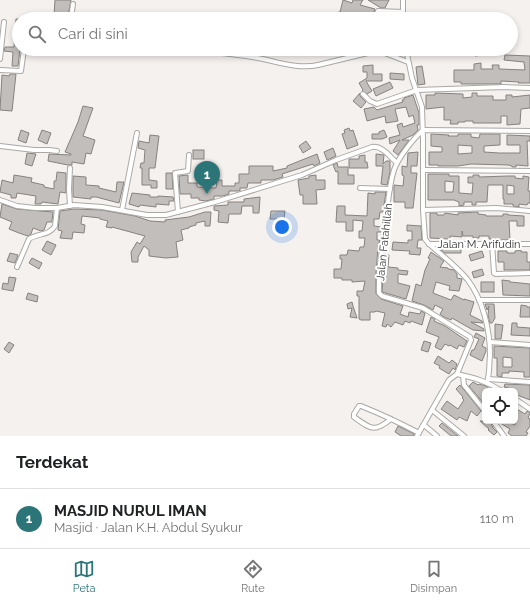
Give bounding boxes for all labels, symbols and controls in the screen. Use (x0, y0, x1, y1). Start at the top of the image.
search box (12, 12, 518, 56)
icon: search (26, 23, 48, 45)
text: Cari di sini (58, 25, 128, 43)
pin: 1 (194, 161, 220, 194)
street label: Jalan Fatahillah (374, 203, 395, 282)
your location (272, 217, 292, 237)
street label: Jalan M. Arifudin (437, 238, 521, 251)
map controls (482, 388, 518, 424)
button: locate (482, 388, 518, 424)
text: Terdekat (16, 452, 88, 472)
text: MASJID NURUL IMAN (54, 502, 207, 520)
text: 1 (26, 511, 32, 526)
text: 110 m (480, 511, 514, 526)
text: Masjid · Jalan K.H. Abdul Syukur (54, 520, 243, 535)
tab: Peta (73, 558, 96, 595)
tab: Rute (241, 558, 265, 595)
tab: Disimpan (410, 558, 457, 595)

